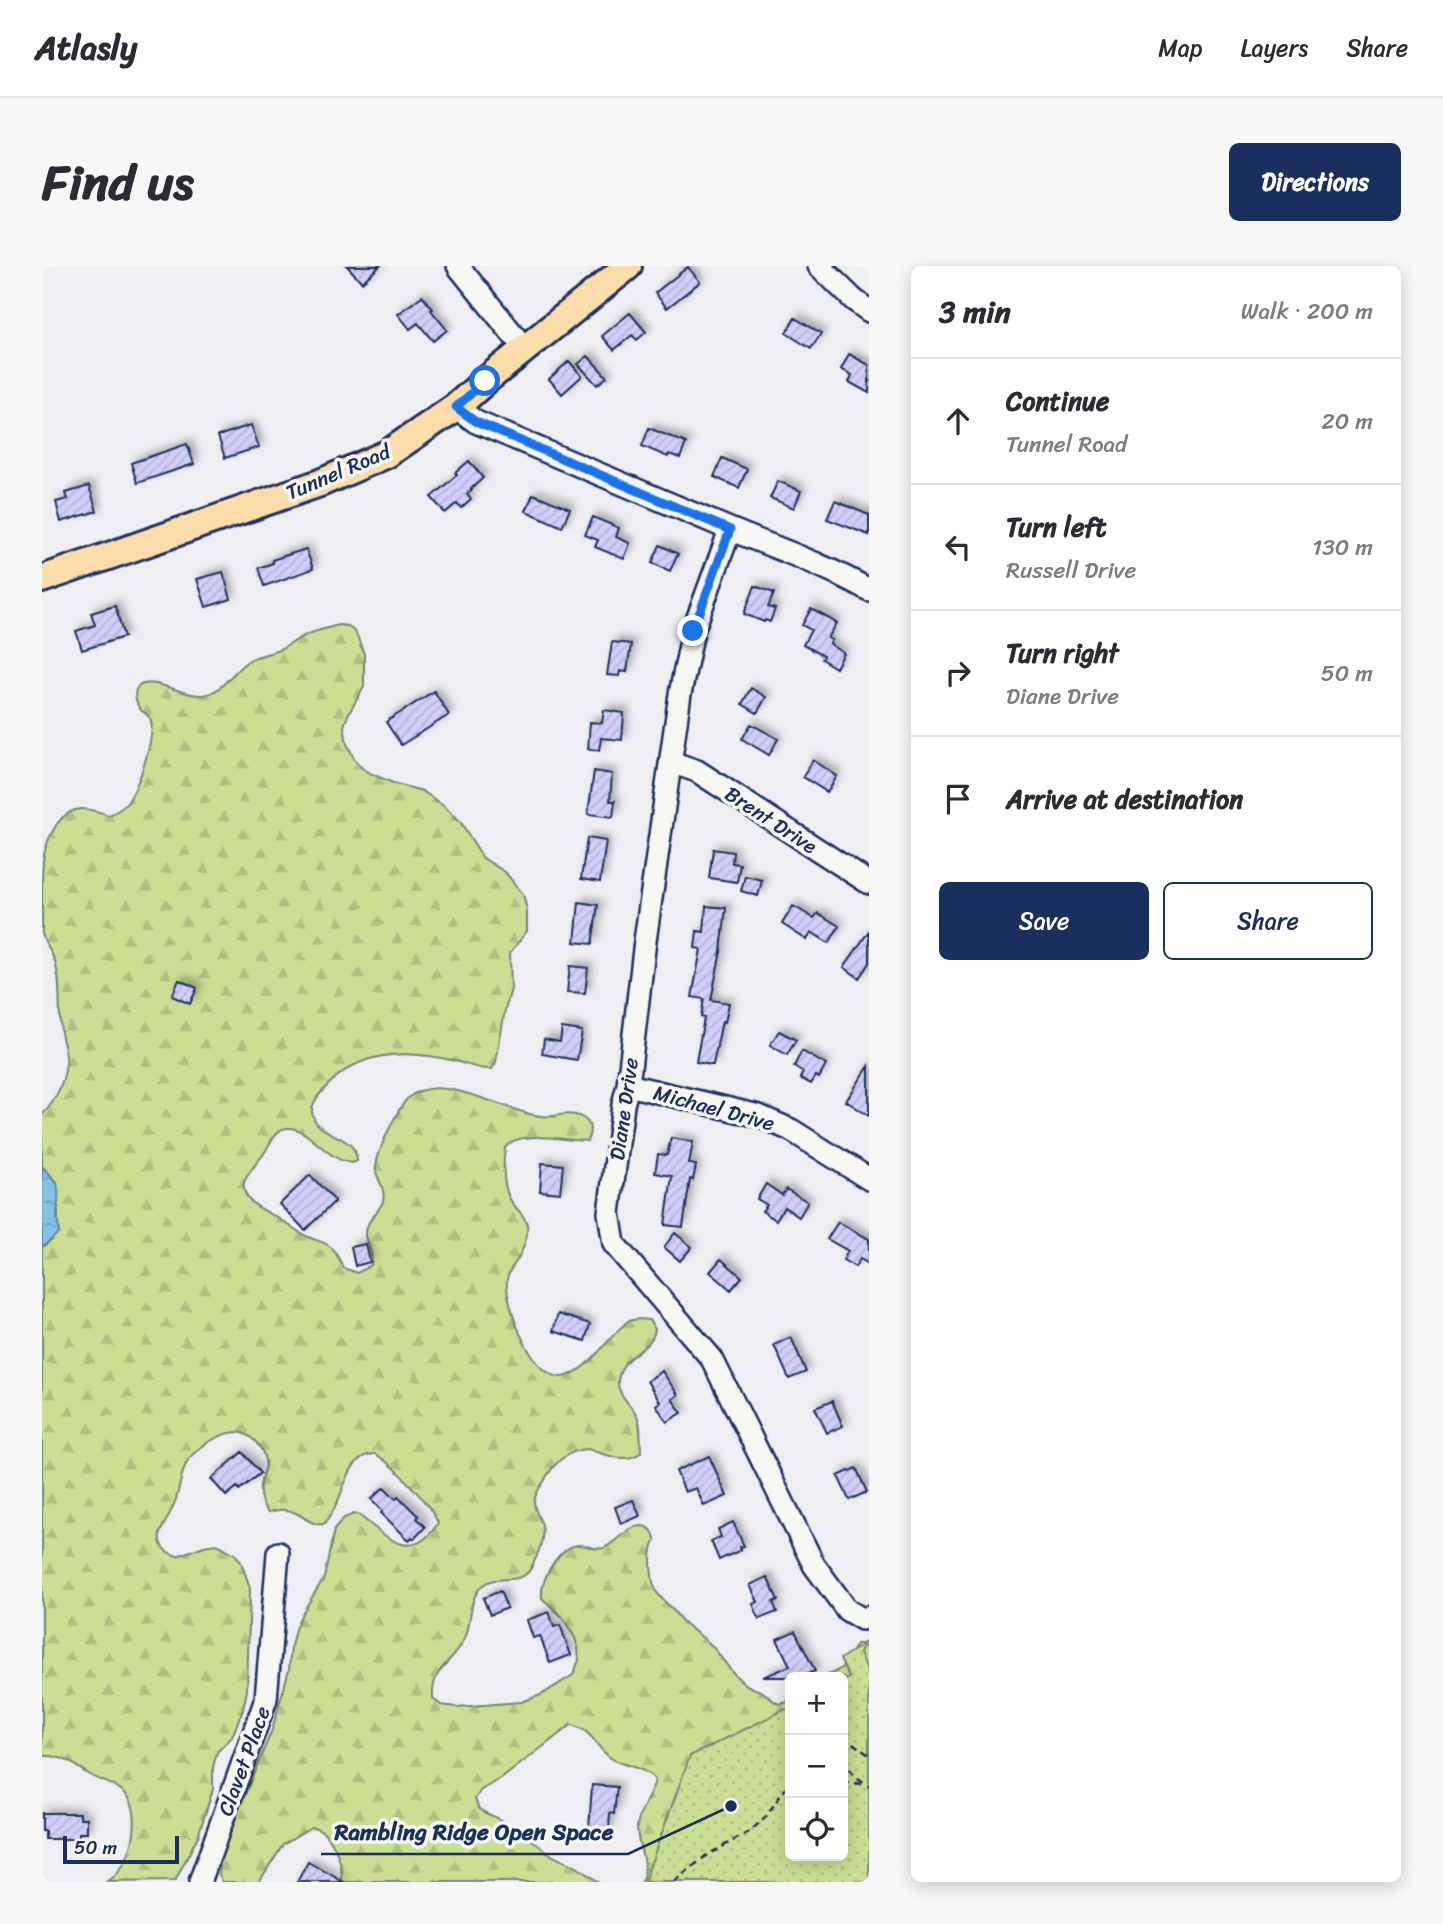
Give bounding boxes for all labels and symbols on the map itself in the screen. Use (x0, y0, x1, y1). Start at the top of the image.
route start (469, 365, 500, 396)
street label: Tunnel Road (280, 432, 398, 511)
route end (677, 615, 708, 646)
street label: Brent Drive (717, 776, 825, 864)
street label: Diane Drive (598, 1055, 650, 1163)
street label: Michael Drive (649, 1074, 779, 1142)
street label: Clavet Place (207, 1700, 282, 1821)
callout: Rambling Ridge Open Space (321, 1810, 628, 1854)
text: Rambling Ridge Open Space (334, 1812, 614, 1853)
scale bar (63, 1833, 178, 1865)

